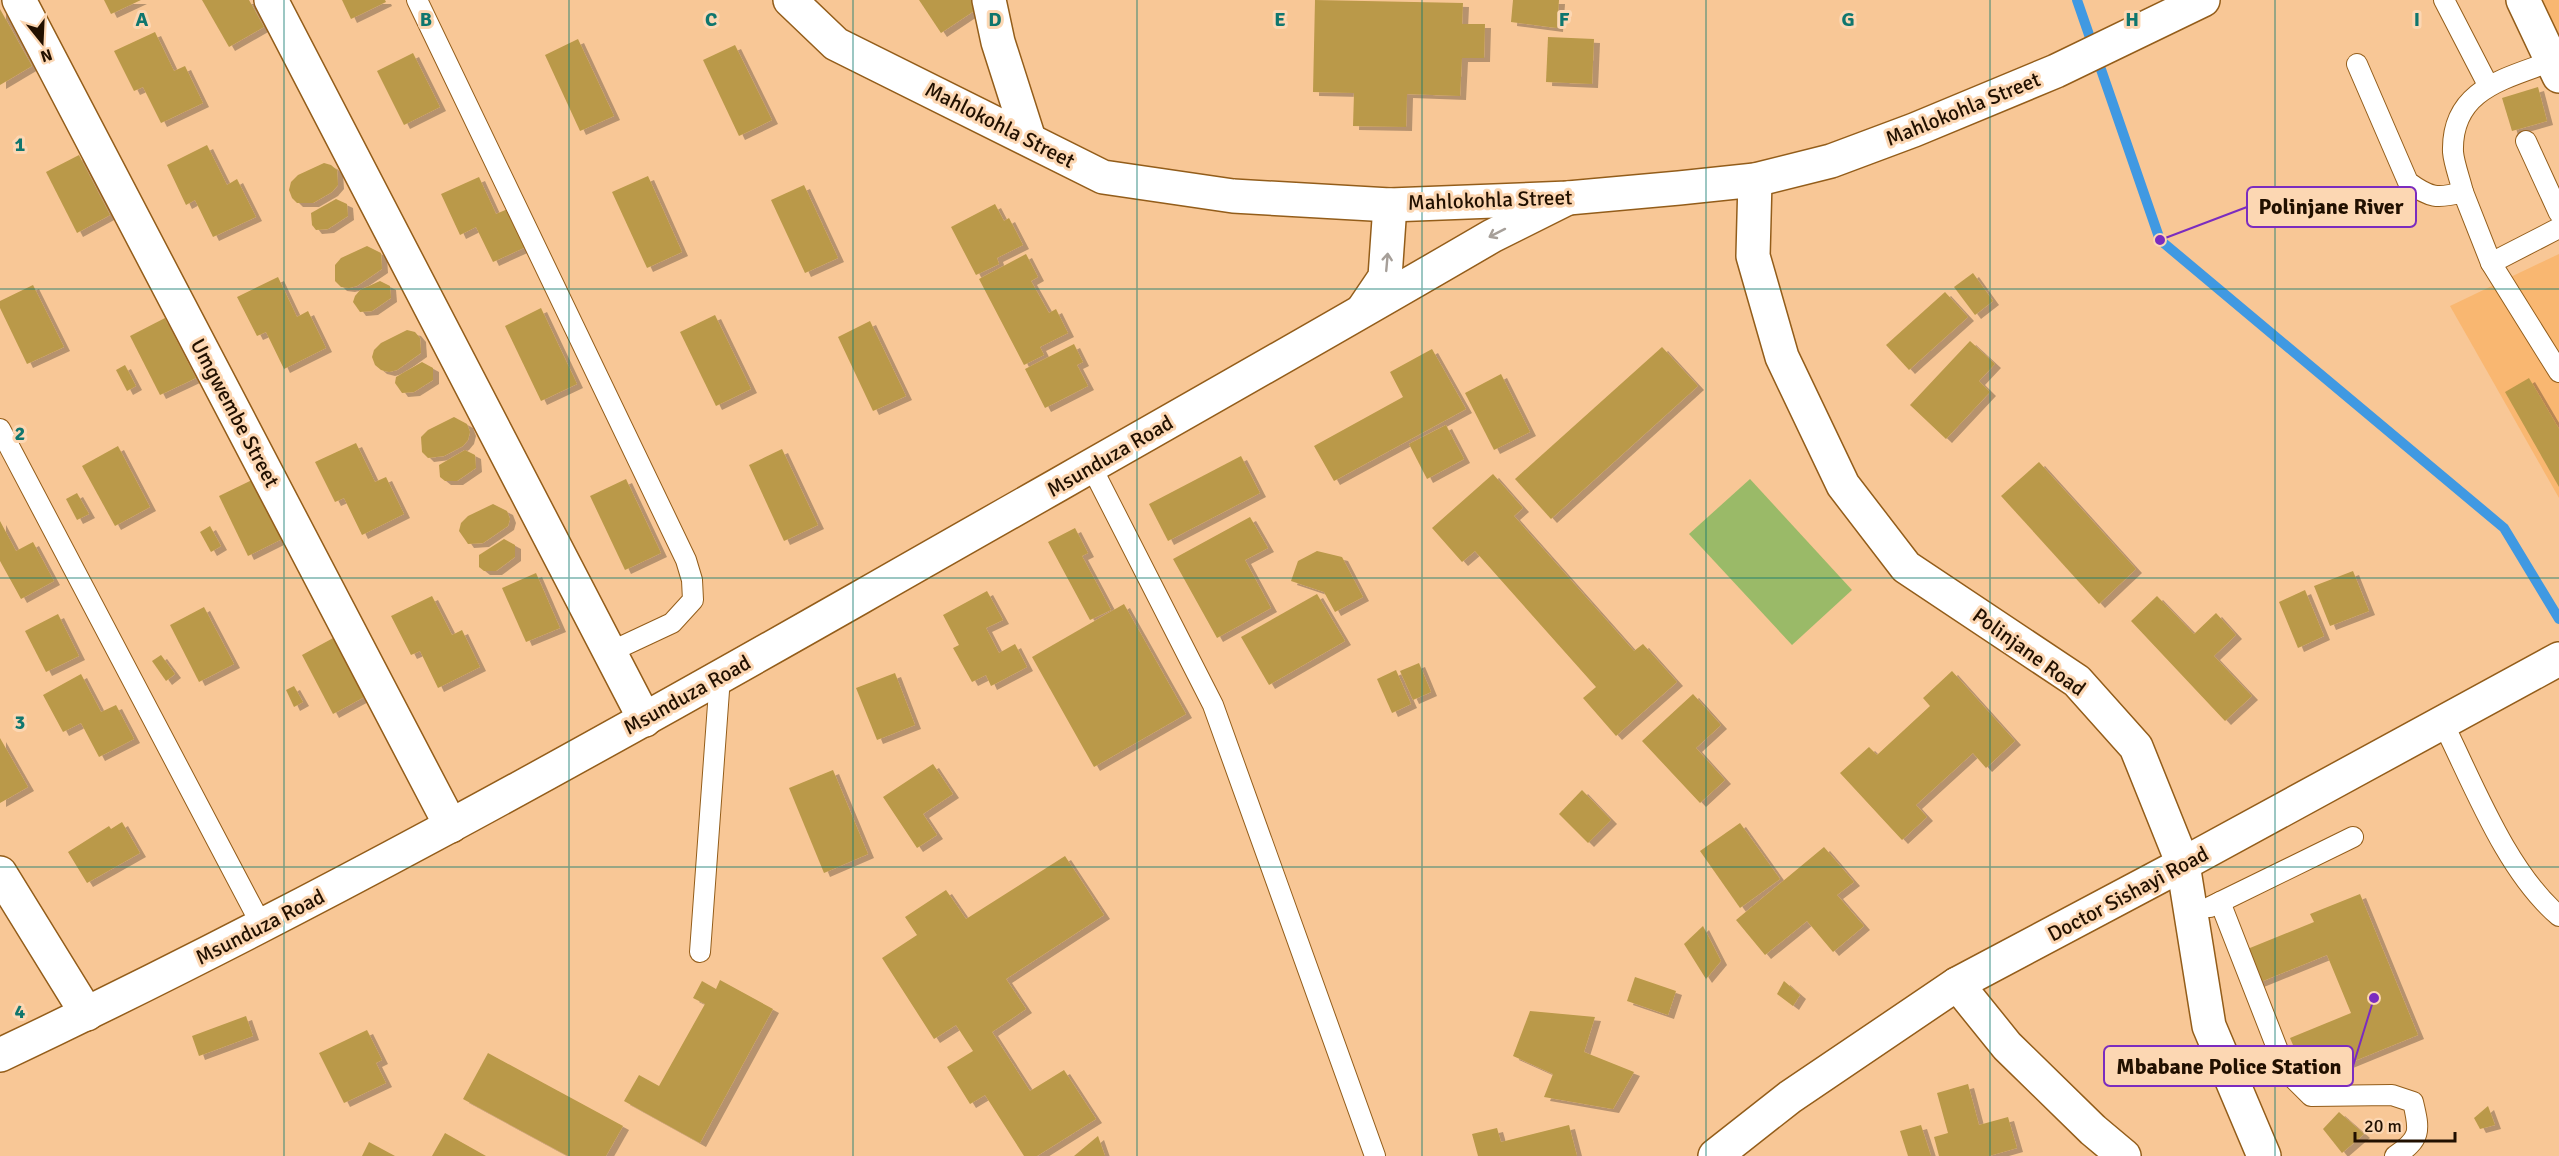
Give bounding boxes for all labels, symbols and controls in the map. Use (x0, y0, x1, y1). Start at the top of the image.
text: A (136, 7, 149, 32)
text: B (420, 7, 432, 32)
text: C (705, 7, 717, 32)
text: D (988, 7, 1002, 32)
text: E (1274, 7, 1286, 32)
text: F (1559, 7, 1570, 32)
text: G (1841, 7, 1855, 32)
text: H (2125, 7, 2139, 32)
text: I (2414, 7, 2420, 32)
north arrow (12, 12, 72, 72)
text: N (38, 44, 55, 67)
street label: Mahlokohla Street (1882, 66, 2044, 152)
street label: Mahlokohla Street (921, 76, 1079, 174)
text: 1 (15, 132, 26, 157)
street label: Mahlokohla Street (1407, 184, 1573, 216)
callout: Polinjane River (2247, 187, 2416, 227)
text: Polinjane River (2259, 193, 2404, 220)
one-way arrow (1488, 228, 1506, 240)
one-way arrow (1382, 253, 1393, 272)
street label: Umgwembe Street (185, 334, 285, 492)
street label: Msunduza Road (1042, 409, 1178, 503)
text: 2 (15, 421, 25, 446)
street label: Polinjane Road (1967, 602, 2091, 702)
street label: Msunduza Road (619, 649, 755, 741)
text: 3 (15, 710, 25, 735)
street label: Doctor Sishayi Road (2043, 841, 2213, 947)
street label: Msunduza Road (191, 883, 329, 971)
text: 4 (15, 999, 26, 1024)
callout: Mbabane Police Station (2104, 1046, 2353, 1086)
text: Mbabane Police Station (2116, 1053, 2342, 1080)
scale bar (2355, 1105, 2456, 1143)
text: 20 m (2364, 1115, 2402, 1137)

